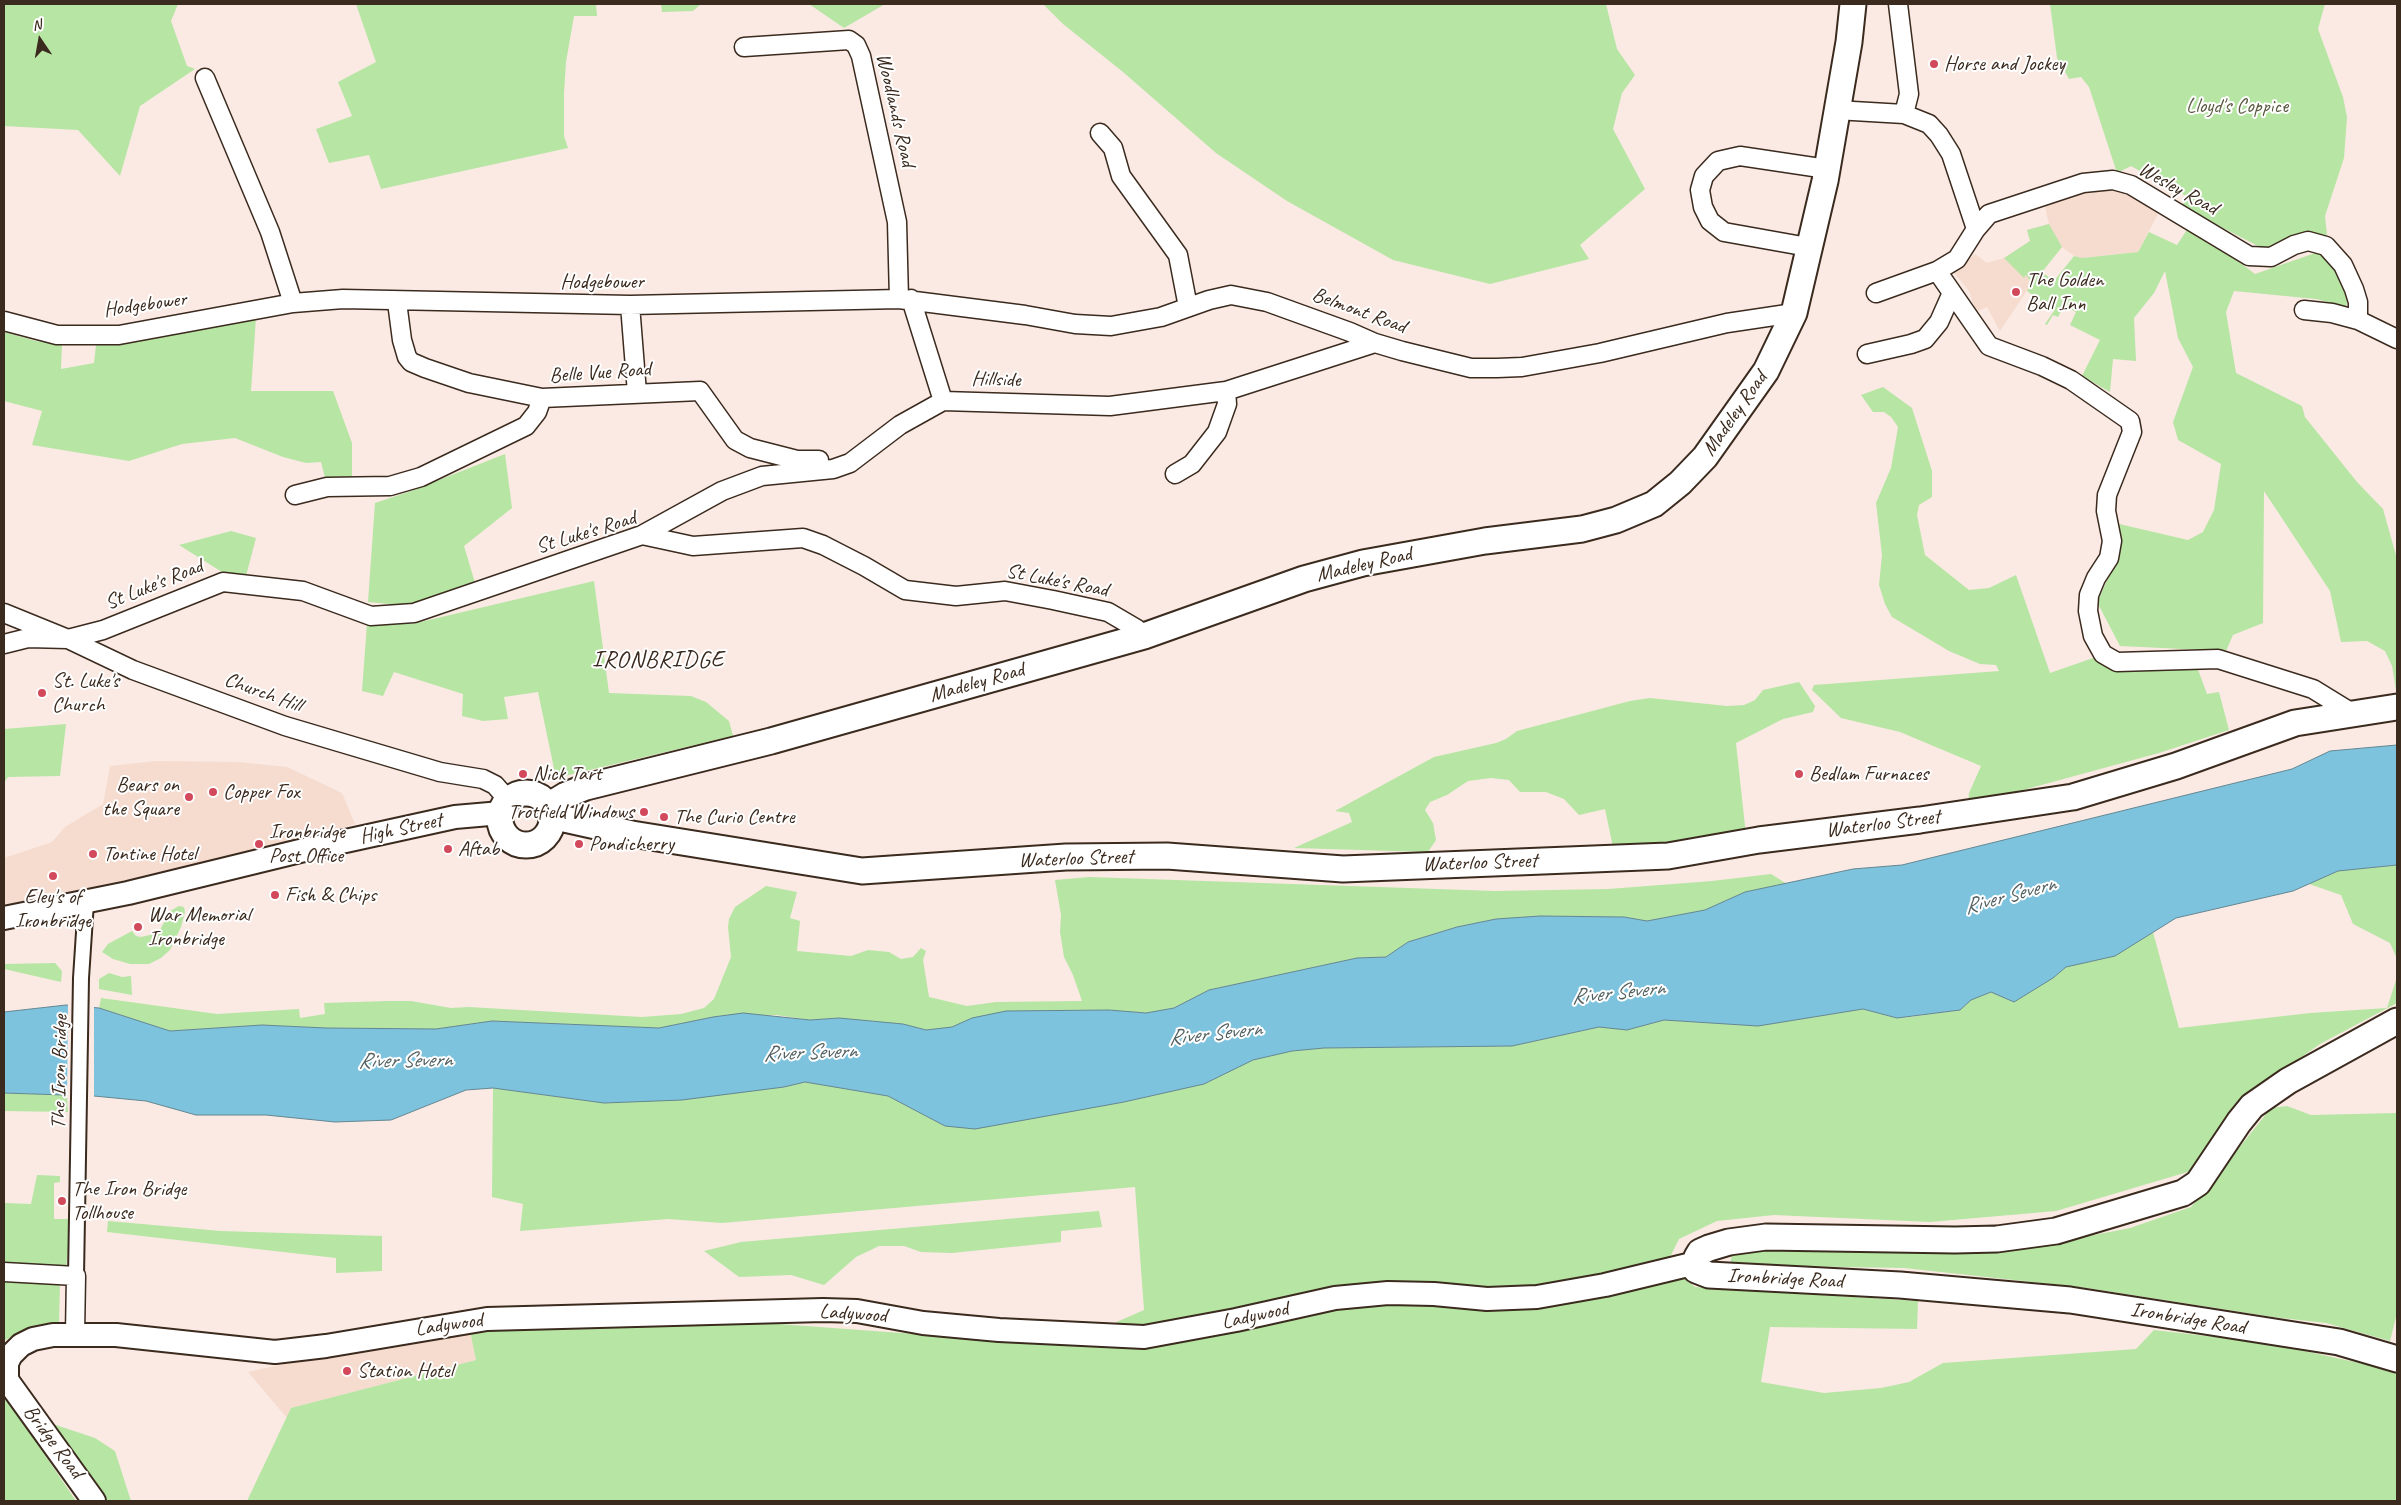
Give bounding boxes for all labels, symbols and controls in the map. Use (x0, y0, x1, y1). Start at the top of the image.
north arrow (15, 15, 65, 65)
text: N (31, 16, 43, 34)
street label: Woodlands Road (870, 51, 920, 169)
place label: Horse and Jockey (1944, 51, 2065, 77)
marker: Horse and Jockey (1928, 58, 1940, 70)
park label: Lloyd's Coppice (2186, 93, 2288, 119)
street label: Wesley Road (2134, 157, 2222, 221)
place label: The Golden Ball Inn (2026, 267, 2103, 317)
street label: Hodgebower (560, 269, 644, 295)
street label: Belmont Road (1308, 282, 1410, 340)
marker: The Golden Ball Inn (2010, 286, 2022, 298)
street label: Hodgebower (102, 287, 188, 323)
street label: Belle Vue Road (549, 357, 651, 389)
street label: Hillside (971, 367, 1021, 393)
street label: Madeley Road (1697, 367, 1773, 461)
street label: St Luke's Road (533, 506, 639, 560)
street label: Madeley Road (1314, 542, 1414, 588)
street label: St Luke's Road (101, 554, 207, 616)
street label: St Luke's Road (1004, 559, 1110, 603)
district label: IRONBRIDGE (591, 647, 725, 675)
street label: Madeley Road (927, 657, 1027, 709)
street label: Church Hill (221, 667, 305, 719)
place label: St. Luke's Church (52, 668, 119, 718)
marker: St. Luke's Church (36, 687, 48, 699)
place label: Nick Tart (533, 761, 602, 787)
place label: Bedlam Furnaces (1809, 761, 1928, 787)
marker: Nick Tart (517, 768, 529, 780)
marker: Bedlam Furnaces (1793, 768, 1805, 780)
place label: Bears on the Square (103, 772, 179, 822)
place label: Copper Fox (223, 779, 299, 805)
marker: Copper Fox (207, 786, 219, 798)
marker: Bears on the Square (183, 791, 195, 803)
place label: Trotfield Windows (508, 799, 634, 825)
place label: The Curio Centre (674, 804, 795, 830)
street label: Waterloo Street (1824, 804, 1942, 844)
marker: Trotfield Windows (638, 806, 650, 818)
street label: High Street (357, 808, 445, 850)
marker: The Curio Centre (658, 811, 670, 823)
place label: Ironbridge Post Office (269, 819, 345, 869)
place label: Pondicherry (589, 831, 674, 857)
place label: Aftab (458, 836, 499, 862)
marker: Ironbridge Post Office (253, 838, 265, 850)
marker: Pondicherry (573, 838, 585, 850)
place label: Tontine Hotel (103, 841, 196, 867)
marker: Aftab (442, 843, 454, 855)
street label: Waterloo Street (1018, 844, 1134, 874)
marker: Tontine Hotel (87, 848, 99, 860)
street label: Waterloo Street (1422, 848, 1538, 878)
marker: Eley's of Ironbridge (47, 870, 59, 882)
water label: River Severn (1961, 871, 2059, 921)
place label: Fish & Chips (285, 882, 376, 908)
place label: Eley's of Ironbridge (15, 884, 91, 934)
marker: Fish & Chips (269, 889, 281, 901)
place label: War Memorial Ironbridge (148, 902, 250, 952)
marker: War Memorial Ironbridge (132, 921, 144, 933)
water label: River Severn (1570, 975, 1666, 1011)
street label: The Iron Bridge (46, 1015, 74, 1129)
water label: River Severn (1167, 1016, 1263, 1052)
water label: River Severn (763, 1038, 857, 1068)
water label: River Severn (358, 1047, 452, 1075)
place label: The Iron Bridge Tollhouse (72, 1176, 186, 1226)
marker: The Iron Bridge Tollhouse (56, 1195, 68, 1207)
street label: Ironbridge Road (1726, 1263, 1844, 1295)
street label: Ladywood (1219, 1297, 1291, 1335)
street label: Ironbridge Road (2129, 1297, 2247, 1341)
street label: Ladywood (818, 1299, 888, 1329)
street label: Ladywood (414, 1308, 484, 1342)
place label: Station Hotel (357, 1358, 453, 1384)
marker: Station Hotel (341, 1365, 353, 1377)
street label: Bridge Road (17, 1400, 89, 1484)

